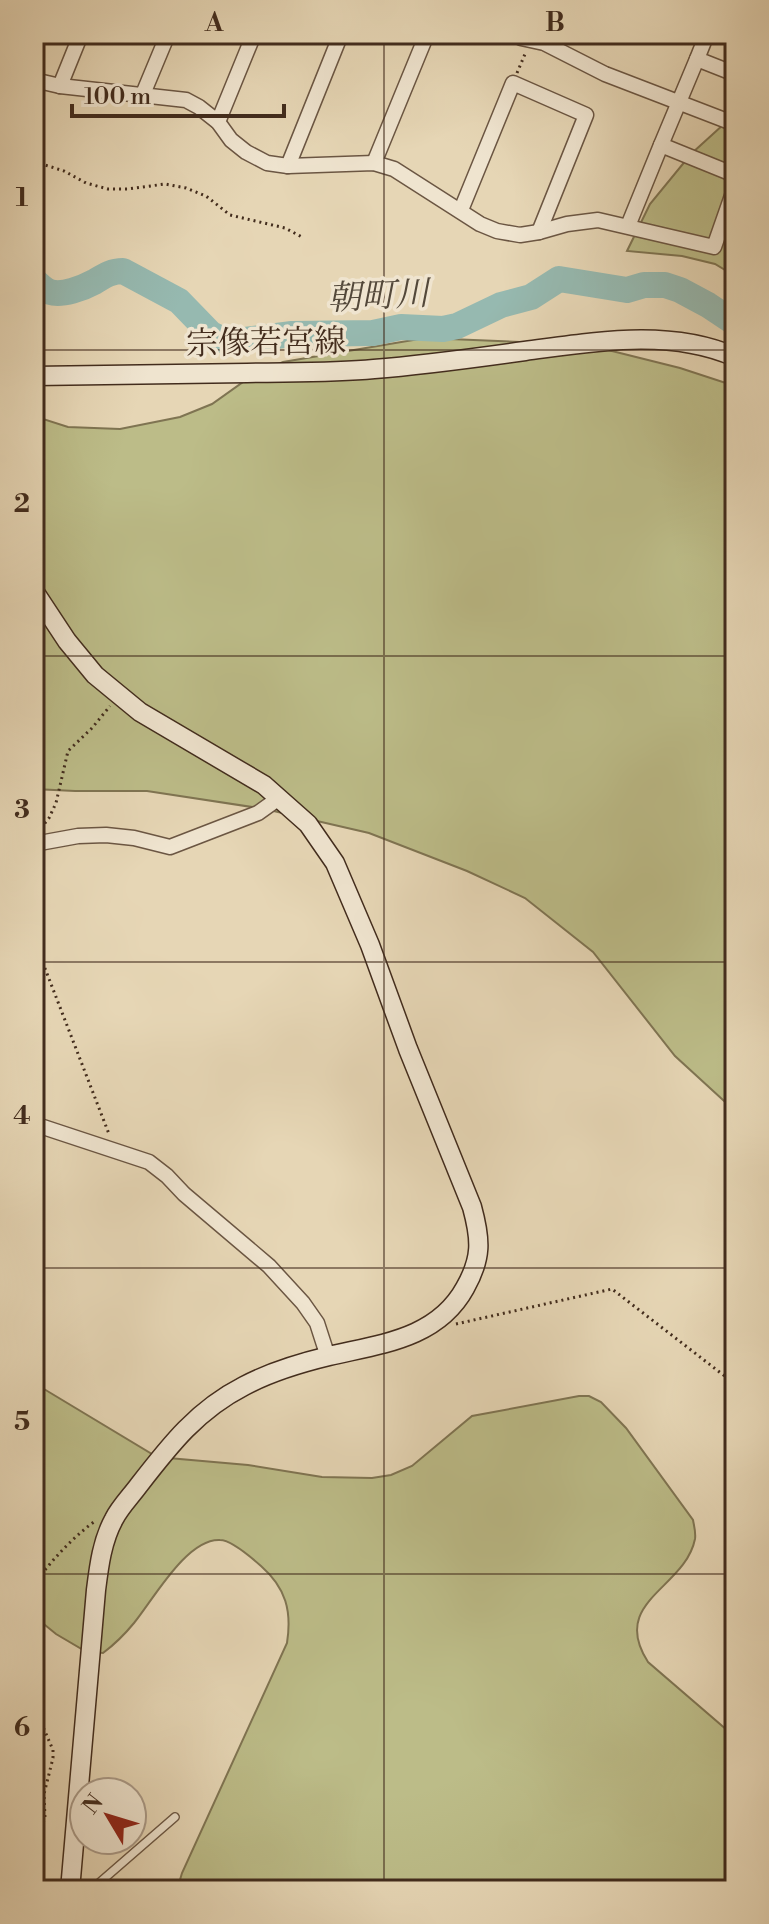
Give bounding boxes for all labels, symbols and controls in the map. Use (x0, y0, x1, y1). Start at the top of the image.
text: A (204, 7, 224, 39)
text: B (545, 7, 565, 39)
scale bar (72, 68, 284, 118)
text: 100 m (84, 82, 151, 112)
text: 1 (16, 182, 29, 214)
water label: 朝町川 (326, 273, 434, 321)
street label: 宗像若宮線 (186, 322, 346, 364)
text: 2 (14, 488, 30, 520)
text: 3 (14, 794, 30, 826)
text: 4 (13, 1100, 31, 1132)
text: 5 (14, 1406, 30, 1438)
text: 6 (14, 1712, 30, 1744)
north arrow (68, 1776, 148, 1856)
text: N (77, 1789, 110, 1820)

